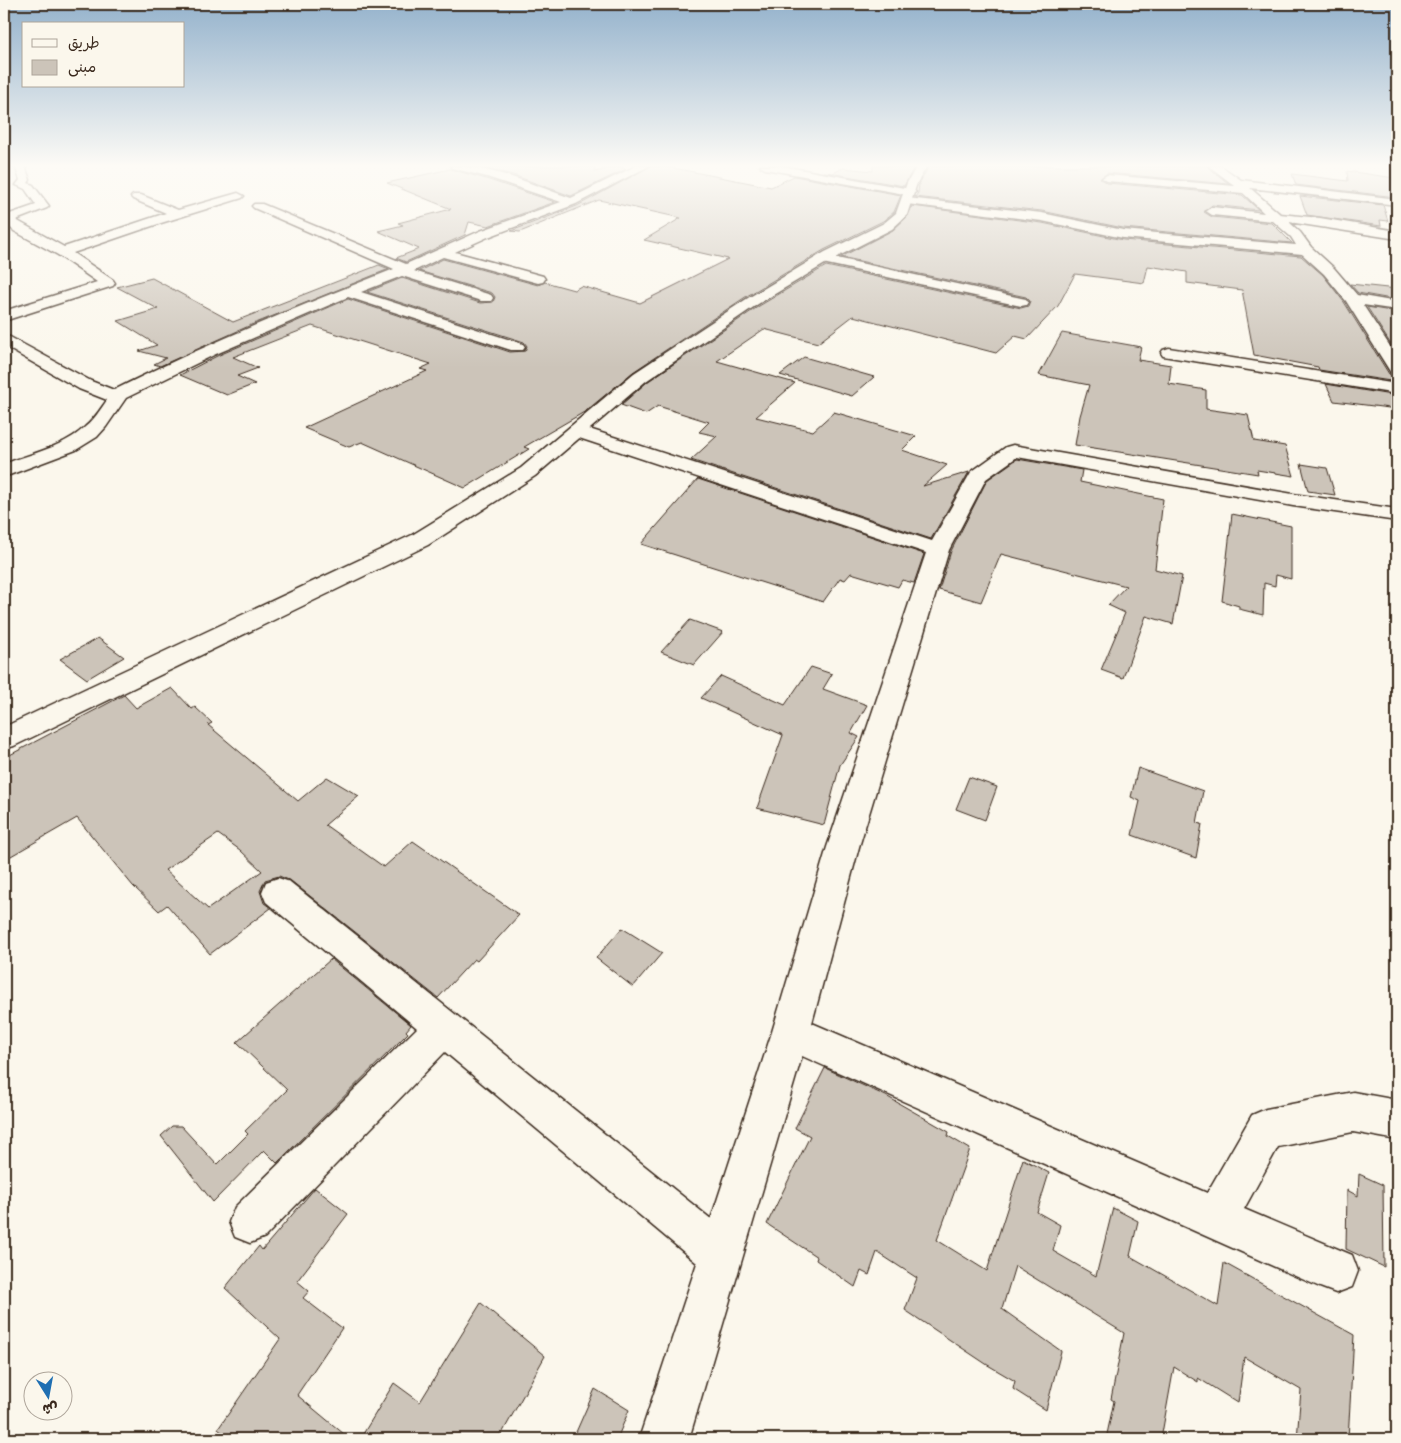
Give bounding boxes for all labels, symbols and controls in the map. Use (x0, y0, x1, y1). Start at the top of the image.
legend (22, 22, 185, 88)
text: طريق (68, 33, 100, 55)
text: مبنى (68, 57, 96, 79)
north arrow (22, 1370, 72, 1420)
text: ش (41, 1396, 60, 1419)

